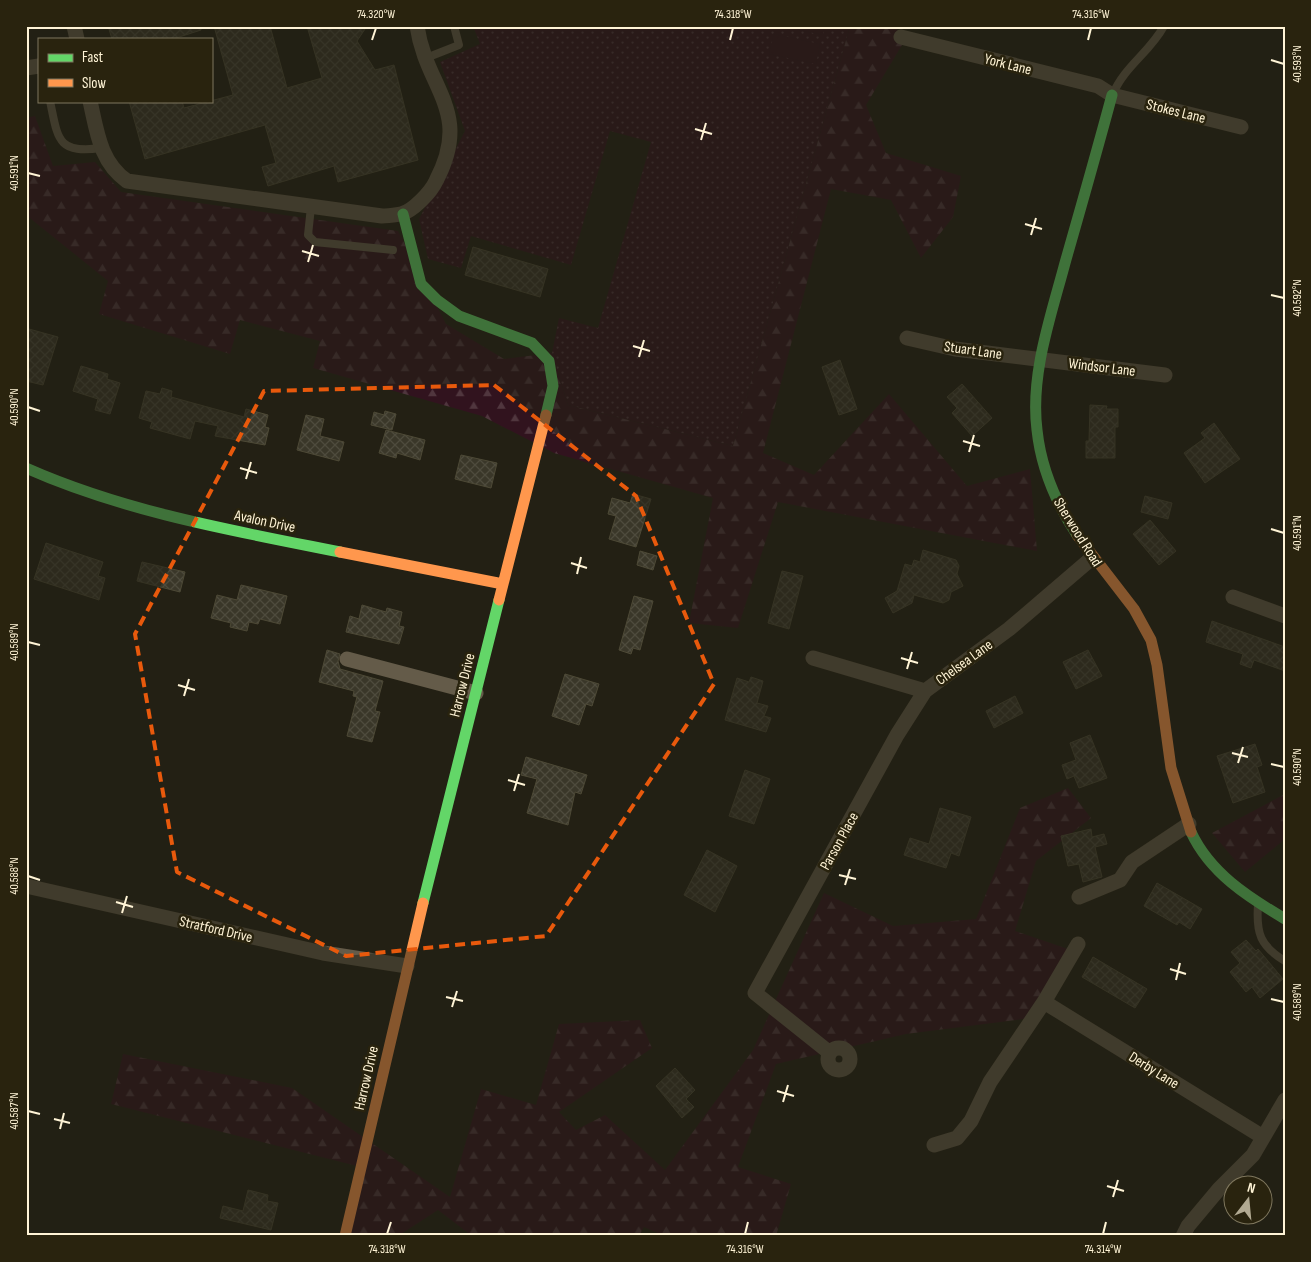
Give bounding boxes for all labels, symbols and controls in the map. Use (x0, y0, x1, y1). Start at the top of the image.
text: 74.320°W (357, 7, 395, 22)
text: 74.318°W (714, 7, 752, 22)
text: 74.316°W (1072, 7, 1110, 22)
legend (38, 38, 212, 102)
text: 40.593°N (1290, 45, 1305, 83)
text: Fast (82, 48, 104, 67)
street label: York Lane (982, 49, 1033, 79)
text: Slow (82, 74, 106, 93)
street label: Stokes Lane (1144, 95, 1207, 128)
text: 40.591°N (7, 155, 22, 191)
text: 40.592°N (1290, 280, 1305, 316)
street label: Stuart Lane (943, 337, 1003, 364)
street label: Windsor Lane (1067, 354, 1137, 381)
text: 40.590°N (7, 388, 22, 426)
street label: Sherwood Road (1049, 494, 1106, 570)
street label: Avalon Drive (232, 506, 297, 537)
text: 40.591°N (1290, 515, 1305, 551)
text: 40.589°N (7, 623, 22, 661)
street label: Chelsea Lane (932, 635, 997, 689)
street label: Harrow Drive (445, 651, 480, 719)
text: 40.590°N (1290, 748, 1305, 786)
street label: Parson Place (816, 809, 863, 874)
text: 40.588°N (7, 857, 22, 895)
street label: Stratford Drive (177, 912, 254, 947)
text: 40.589°N (1290, 983, 1305, 1021)
street label: Harrow Drive (350, 1044, 383, 1112)
street label: Derby Lane (1125, 1048, 1182, 1093)
text: 40.587°N (7, 1092, 22, 1130)
north arrow (1224, 1174, 1274, 1224)
text: N (1246, 1179, 1257, 1197)
text: 74.318°W (368, 1242, 406, 1257)
text: 74.316°W (726, 1242, 764, 1257)
text: 74.314°W (1085, 1242, 1122, 1257)

